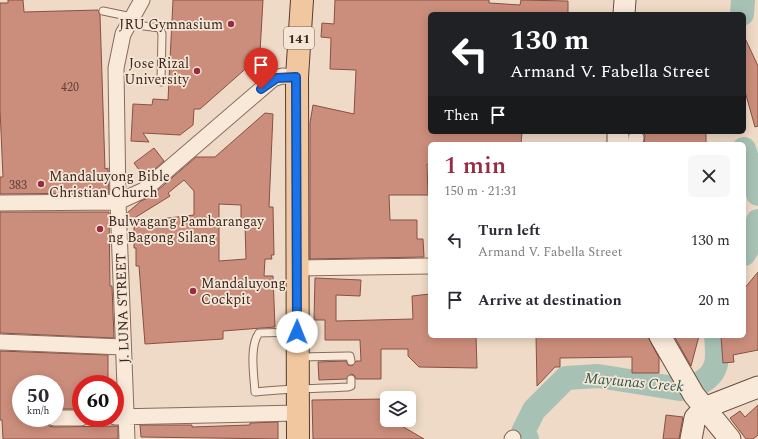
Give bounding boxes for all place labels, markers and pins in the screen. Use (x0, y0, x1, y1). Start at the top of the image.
place label: JRU Gymnasium (119, 14, 223, 35)
marker: JRU Gymnasium (226, 19, 236, 29)
pin (244, 48, 278, 89)
place label: Jose Rizal University (124, 53, 190, 90)
marker: Jose Rizal University (192, 66, 202, 76)
place label: Mandaluyong Bible Christian Church (49, 166, 170, 203)
marker: Mandaluyong Bible Christian Church (36, 179, 46, 189)
place label: Bulwagang Pambarangay ng Bagong Silang (108, 211, 265, 248)
marker: Bulwagang Pambarangay ng Bagong Silang (95, 224, 105, 234)
place label: Mandaluyong Cockpit (201, 273, 286, 310)
marker: Mandaluyong Cockpit (188, 286, 198, 296)

